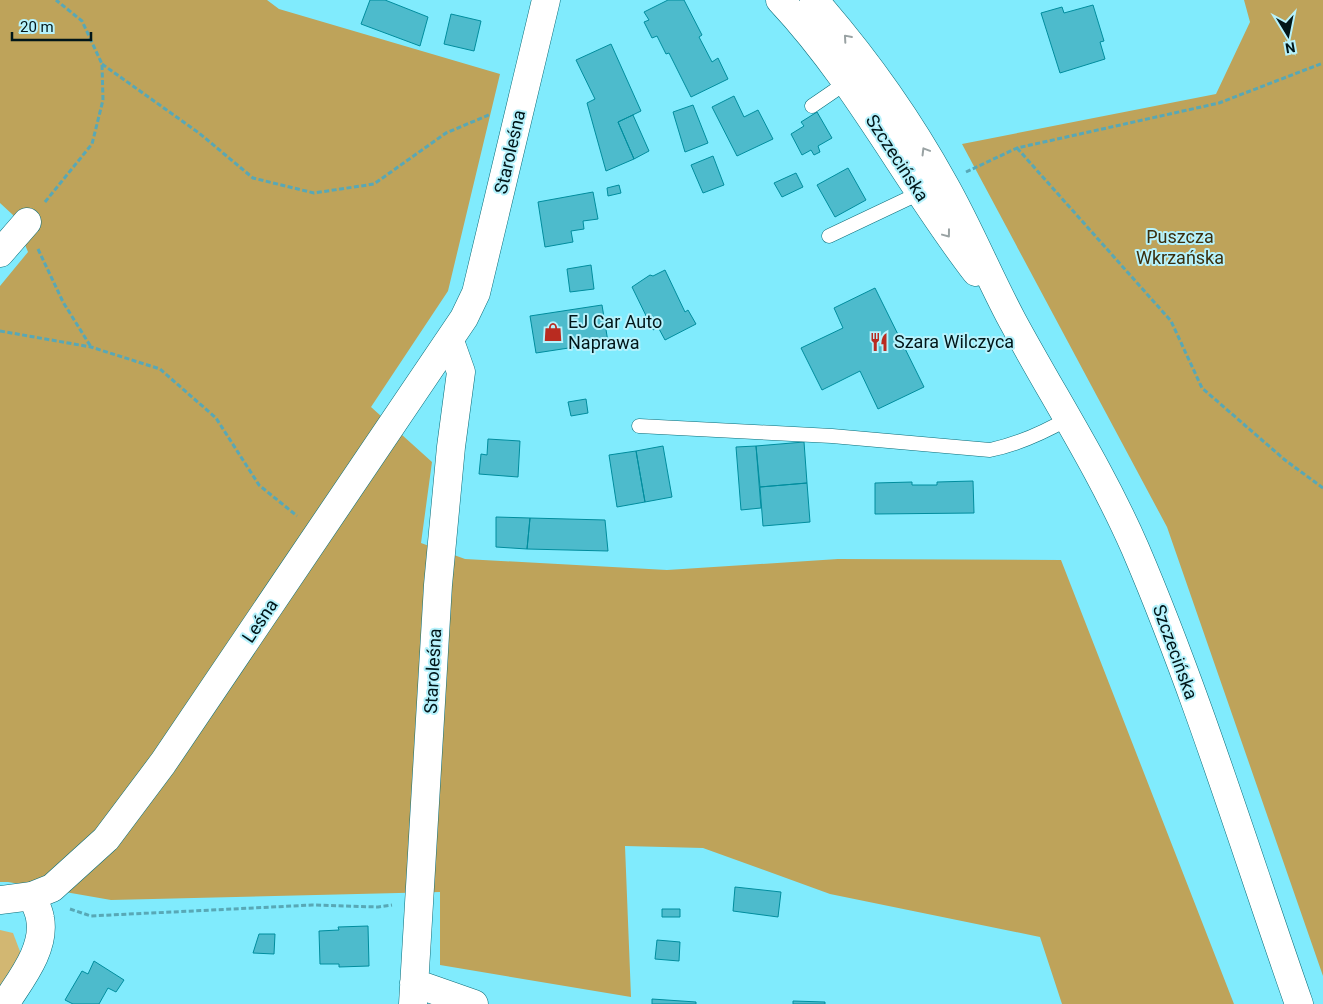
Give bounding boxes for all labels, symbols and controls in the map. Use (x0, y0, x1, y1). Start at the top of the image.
scale bar (12, 10, 91, 42)
north arrow (1263, 10, 1313, 60)
text: 20 m (20, 18, 54, 36)
one-way arrow (844, 35, 853, 44)
text: N (1284, 39, 1297, 57)
street label: Staroleśna (490, 108, 529, 196)
street label: Szczecińska (862, 110, 933, 205)
one-way arrow (921, 148, 931, 157)
park label: Puszcza Wkrzańska (1136, 226, 1224, 268)
one-way arrow (941, 228, 949, 237)
place label: EJ Car Auto Naprawa (568, 311, 662, 353)
shop icon: EJ Car Auto Naprawa (542, 321, 564, 343)
restaurant icon: Szara Wilczyca (868, 331, 890, 353)
place label: Szara Wilczyca (894, 331, 1014, 352)
street label: Leśna (237, 595, 282, 647)
street label: Szczecińska (1149, 602, 1202, 702)
street label: Staroleśna (420, 628, 445, 714)

